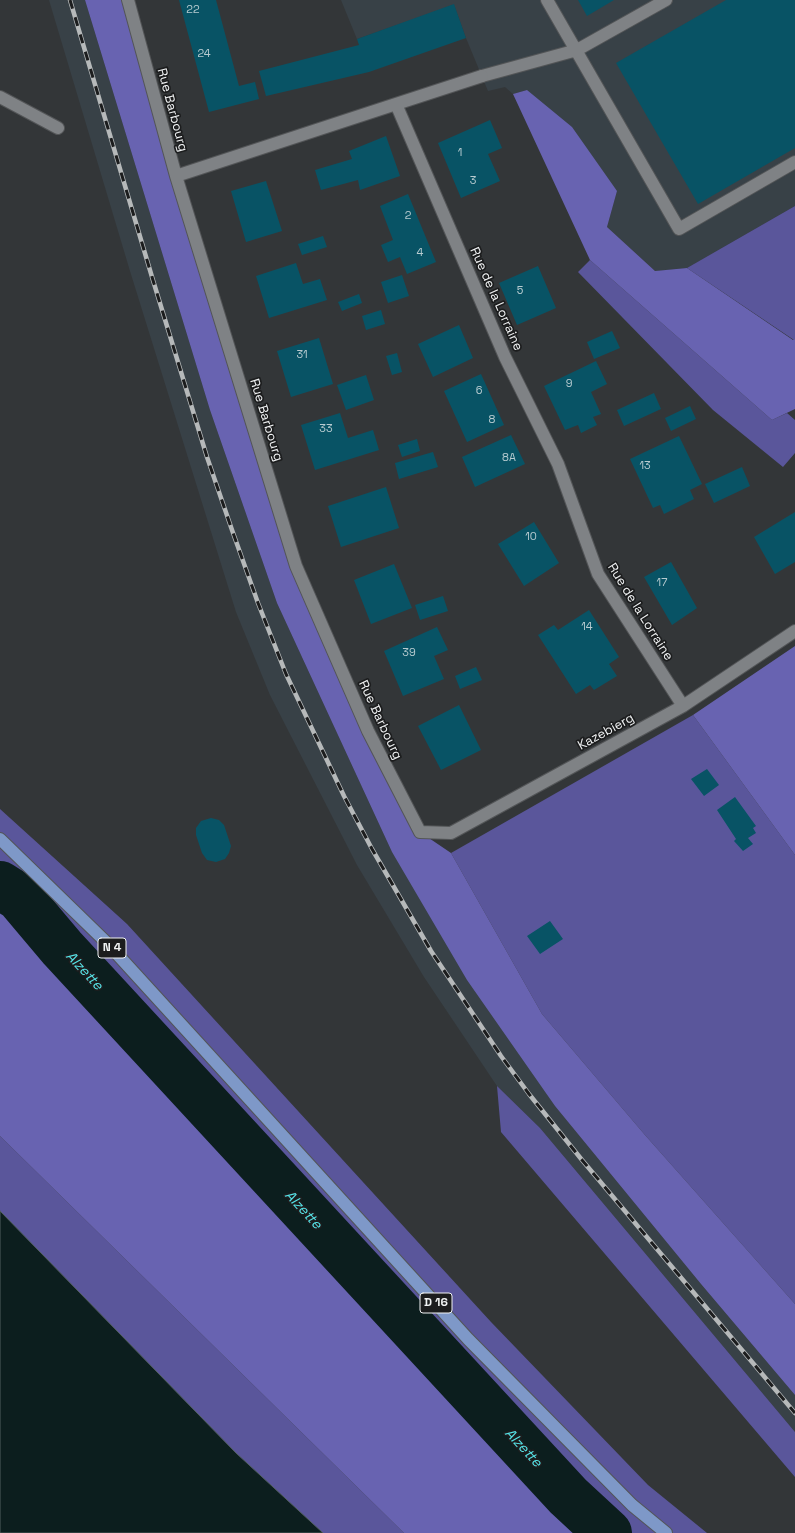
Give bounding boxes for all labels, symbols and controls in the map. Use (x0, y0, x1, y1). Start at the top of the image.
house number: 22 (186, 3, 200, 17)
house number: 24 (197, 47, 211, 61)
street label: Rue Barbourg (153, 67, 191, 153)
house number: 1 (458, 146, 462, 160)
house number: 3 (470, 174, 476, 188)
house number: 2 (405, 209, 411, 223)
street label: Rue de la Lorraine (466, 245, 526, 353)
house number: 4 (417, 246, 423, 260)
house number: 5 (517, 284, 523, 298)
house number: 31 (296, 348, 308, 362)
street label: Rue Barbourg (246, 377, 286, 463)
house number: 9 (566, 377, 572, 391)
house number: 6 (476, 384, 482, 398)
house number: 8 (489, 413, 495, 427)
house number: 33 (319, 422, 333, 436)
house number: 8A (502, 451, 516, 465)
house number: 13 (639, 459, 651, 473)
house number: 10 (525, 530, 537, 544)
street label: Rue de la Lorraine (604, 561, 676, 663)
house number: 17 (657, 576, 667, 590)
house number: 14 (581, 620, 593, 634)
house number: 39 (402, 646, 416, 660)
street label: Rue Barbourg (355, 678, 405, 762)
street label: Kazebierg (575, 710, 637, 754)
road number: N 4 (98, 938, 126, 958)
water label: Alzette (62, 948, 106, 994)
water label: Alzette (281, 1187, 325, 1233)
road number: D 16 (420, 1293, 452, 1313)
water label: Alzette (501, 1425, 545, 1471)

